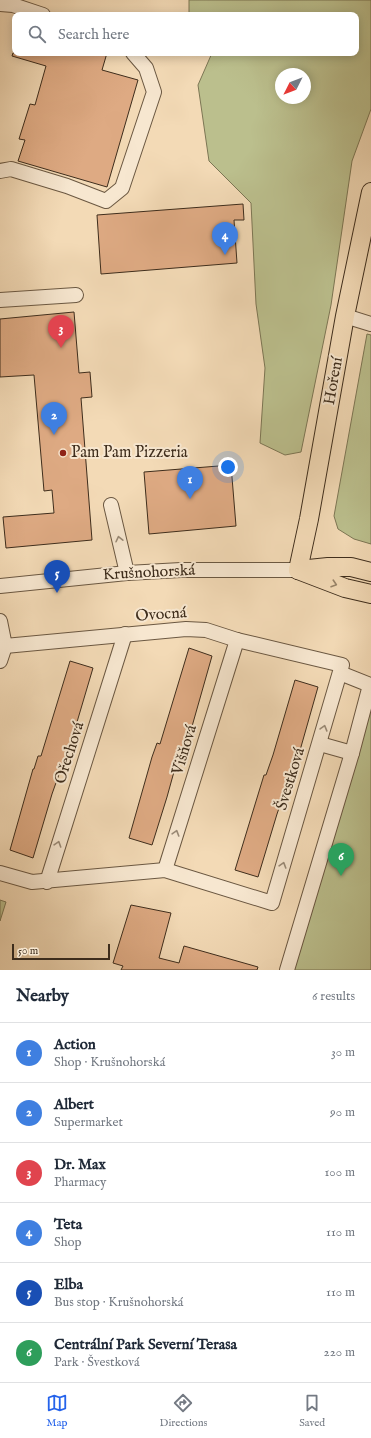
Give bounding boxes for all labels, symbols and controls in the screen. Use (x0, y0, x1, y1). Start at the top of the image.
search box (12, 12, 359, 56)
icon: search (26, 23, 48, 45)
text: Search here (58, 25, 129, 44)
north arrow (275, 68, 311, 104)
pin: 4 (212, 222, 238, 255)
pin: 3 (48, 315, 74, 348)
street label: Hoření (320, 354, 348, 406)
pin: 2 (41, 402, 67, 435)
place label: Pam Pam Pizzeria (71, 443, 188, 463)
marker: Pam Pam Pizzeria (58, 448, 68, 458)
your location (218, 457, 238, 477)
pin: 1 (177, 466, 203, 499)
one-way arrow (115, 536, 123, 542)
pin: 5 (44, 560, 70, 593)
street label: Krušnohorská (102, 561, 196, 585)
one-way arrow (330, 579, 337, 588)
street label: Ovocná (135, 603, 187, 627)
street label: Ořechová (51, 719, 89, 787)
street label: Višňová (168, 722, 202, 778)
one-way arrow (319, 724, 328, 731)
street label: Švestková (270, 745, 310, 813)
one-way arrow (172, 830, 180, 837)
one-way arrow (53, 841, 62, 848)
pin: 6 (328, 843, 354, 876)
one-way arrow (278, 862, 287, 869)
scale bar (12, 942, 110, 961)
text: 50 m (18, 944, 38, 958)
text: Nearby (16, 986, 69, 1007)
text: 6 results (312, 988, 355, 1005)
text: Action (54, 1035, 96, 1054)
text: 1 (27, 1044, 31, 1061)
text: 30 m (331, 1044, 355, 1061)
text: Shop · Krušnohorská (54, 1054, 165, 1071)
text: Albert (54, 1095, 94, 1114)
text: 2 (26, 1104, 32, 1121)
text: 90 m (330, 1104, 355, 1121)
text: Supermarket (54, 1114, 123, 1131)
text: Dr. Max (54, 1155, 106, 1174)
text: 3 (27, 1164, 31, 1181)
text: 100 m (325, 1164, 355, 1181)
text: Pharmacy (54, 1174, 106, 1191)
text: Teta (54, 1215, 82, 1234)
text: 4 (26, 1224, 32, 1241)
text: 110 m (326, 1224, 355, 1241)
text: Shop (54, 1234, 82, 1251)
text: Elba (54, 1275, 83, 1294)
text: 5 (27, 1284, 31, 1301)
text: 110 m (326, 1284, 355, 1301)
text: Bus stop · Krušnohorská (54, 1294, 183, 1311)
text: Centrální Park Severní Terasa (54, 1335, 237, 1354)
text: 6 (26, 1344, 32, 1361)
text: 220 m (324, 1344, 355, 1361)
text: Park · Švestková (54, 1354, 140, 1371)
tab: Map (46, 1392, 68, 1430)
tab: Directions (160, 1392, 207, 1430)
tab: Saved (299, 1392, 325, 1430)

